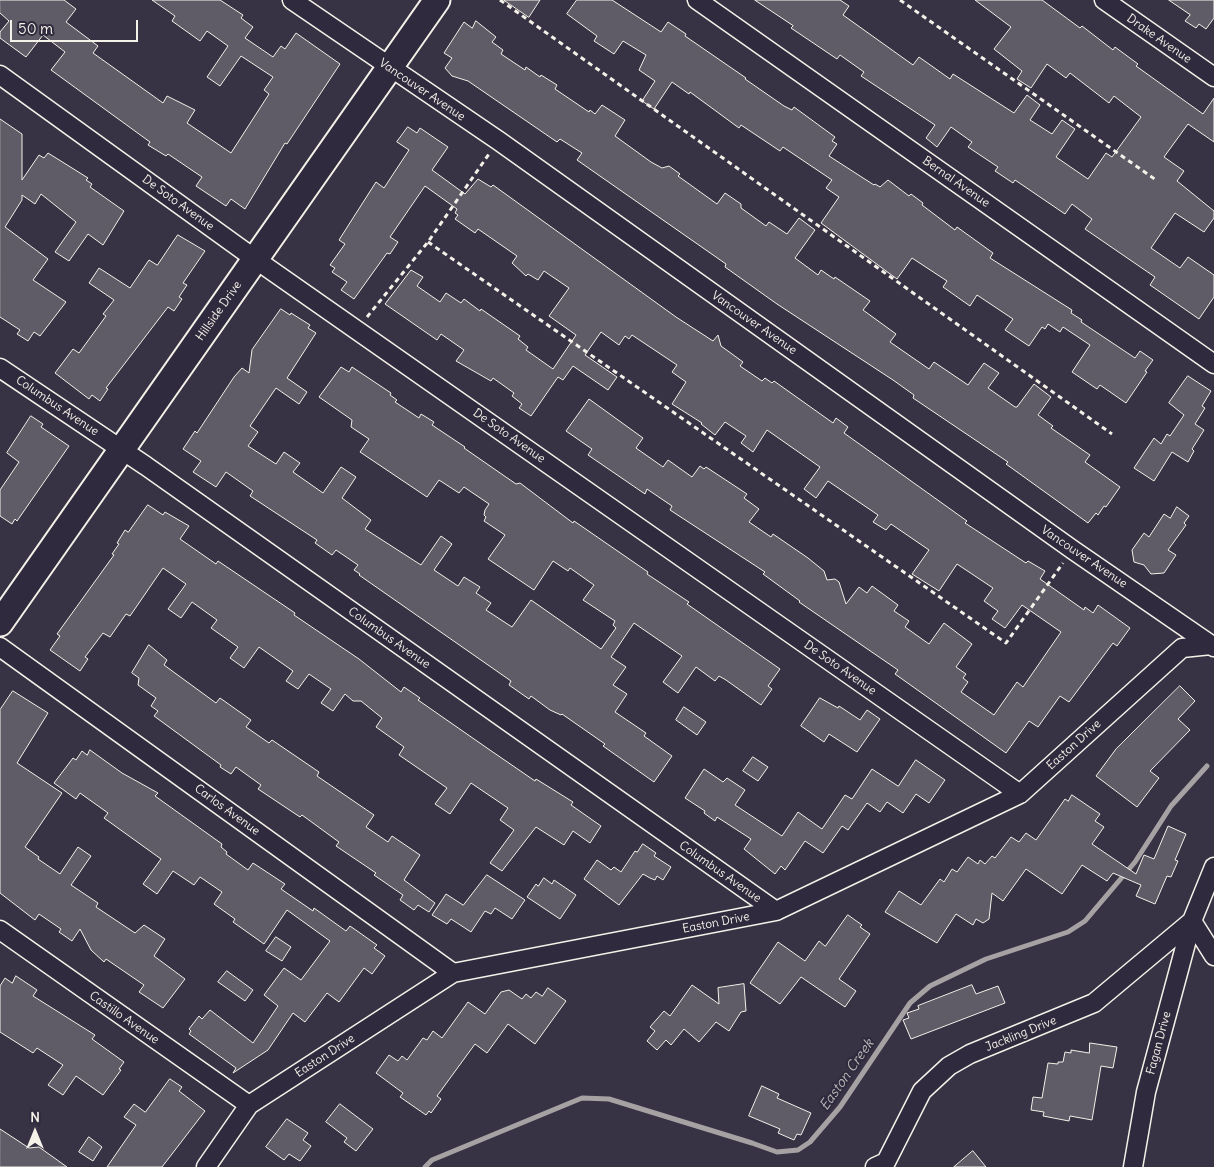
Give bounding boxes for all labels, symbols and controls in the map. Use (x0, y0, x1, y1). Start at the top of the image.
scale bar (12, 10, 140, 42)
street label: Drake Avenue (1124, 11, 1194, 67)
text: 50 m (18, 19, 53, 38)
street label: Vancouver Avenue (376, 56, 468, 124)
street label: Bernal Avenue (920, 154, 992, 210)
street label: De Soto Avenue (139, 172, 217, 234)
street label: Hillside Drive (193, 278, 245, 344)
street label: Vancouver Avenue (709, 288, 799, 358)
street label: Columbus Avenue (13, 373, 101, 439)
street label: De Soto Avenue (470, 406, 548, 466)
street label: Vancouver Avenue (1038, 523, 1130, 591)
street label: Columbus Avenue (345, 604, 433, 672)
street label: De Soto Avenue (801, 638, 879, 698)
street label: Easton Drive (1044, 717, 1104, 773)
street label: Carlos Avenue (191, 781, 263, 839)
street label: Columbus Avenue (676, 838, 764, 906)
street label: Easton Drive (681, 909, 751, 937)
street label: Castillo Avenue (86, 989, 162, 1047)
street label: Fagan Drive (1144, 1010, 1174, 1076)
street label: Jackling Drive (983, 1013, 1059, 1055)
street label: Easton Drive (292, 1031, 358, 1081)
water label: Easton Creek (816, 1036, 878, 1114)
north arrow (10, 1107, 60, 1157)
text: N (30, 1108, 40, 1126)

